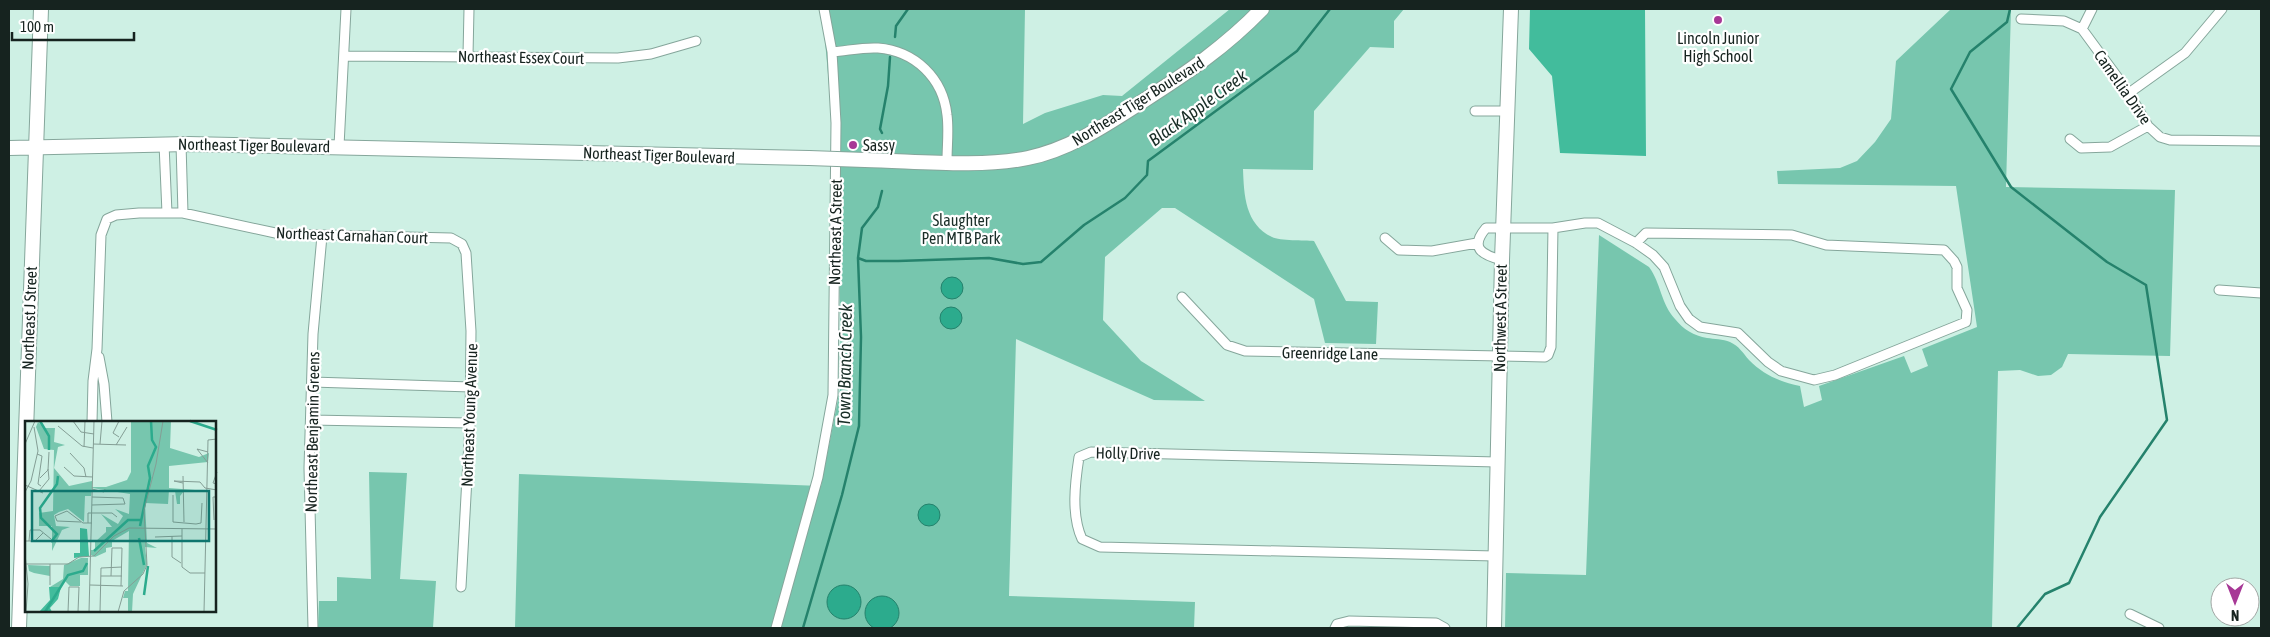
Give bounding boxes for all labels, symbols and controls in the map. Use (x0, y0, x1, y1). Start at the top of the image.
scale bar (12, 10, 135, 42)
marker: Lincoln Junior High School (1712, 14, 1724, 26)
text: 100 m (20, 18, 54, 35)
place label: Lincoln Junior High School (1677, 29, 1759, 66)
street label: Camellia Drive (2091, 46, 2155, 128)
street label: Northeast Essex Court (458, 47, 585, 67)
street label: Northeast Tiger Boulevard (1069, 53, 1208, 150)
water label: Black Apple Creek (1145, 64, 1252, 150)
street label: Northeast Tiger Boulevard (178, 135, 330, 156)
place label: Sassy (863, 136, 895, 155)
marker: Sassy (847, 139, 859, 151)
street label: Northeast Tiger Boulevard (583, 143, 735, 168)
street label: Northeast A Street (825, 178, 845, 285)
park label: Slaughter Pen MTB Park (921, 211, 1001, 247)
street label: Northeast Carnahan Court (276, 223, 429, 247)
street label: Northwest A Street (1490, 263, 1510, 372)
street label: Northeast J Street (18, 266, 40, 370)
water label: Town Branch Creek (833, 303, 856, 426)
street label: Northeast Young Avenue (458, 343, 481, 487)
street label: Greenridge Lane (1282, 343, 1378, 364)
street label: Northeast Benjamin Greens (302, 351, 323, 513)
inset map (25, 421, 216, 612)
street label: Holly Drive (1095, 443, 1161, 464)
north arrow (2210, 577, 2260, 627)
text: N (2231, 607, 2239, 623)

